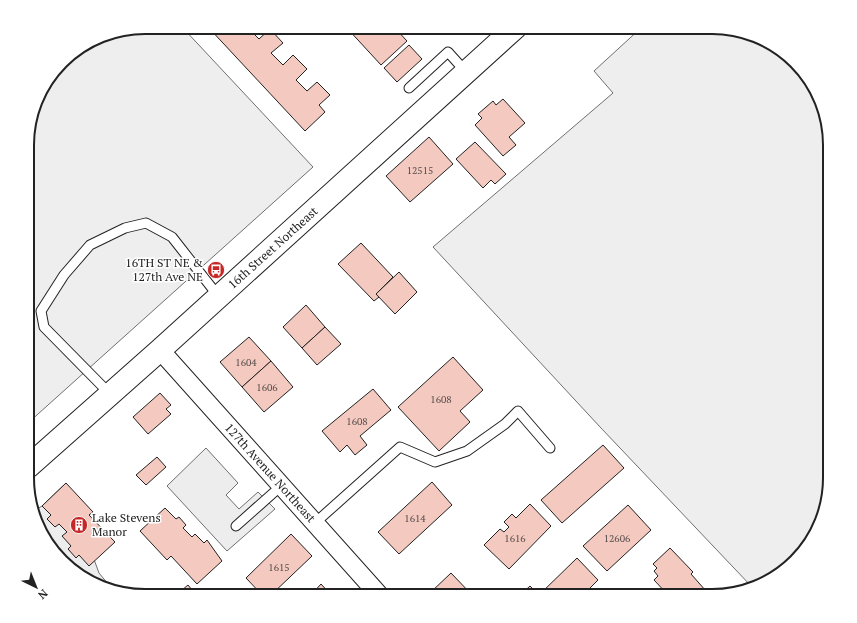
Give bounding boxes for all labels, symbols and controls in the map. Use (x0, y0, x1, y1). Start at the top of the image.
house number: 12515 (407, 164, 433, 177)
street label: 16th Street Northeast (225, 203, 321, 292)
place label: 16TH ST NE & 127th Ave NE (125, 255, 204, 284)
bus stop icon: 16TH ST NE & 127th Ave NE (206, 260, 226, 280)
house number: 1604 (235, 356, 257, 369)
house number: 1606 (256, 381, 278, 394)
house number: 1608 (430, 393, 452, 406)
house number: 1608 (346, 415, 368, 428)
street label: 127th Avenue Northeast (222, 420, 319, 526)
place label: Lake Stevens Manor (92, 510, 161, 539)
house number: 1614 (404, 512, 426, 525)
building icon: Lake Stevens Manor (69, 515, 89, 535)
house number: 1616 (504, 532, 526, 545)
house number: 12606 (604, 532, 631, 545)
house number: 1615 (268, 561, 290, 574)
north arrow (16, 567, 56, 607)
text: N (35, 586, 51, 603)

